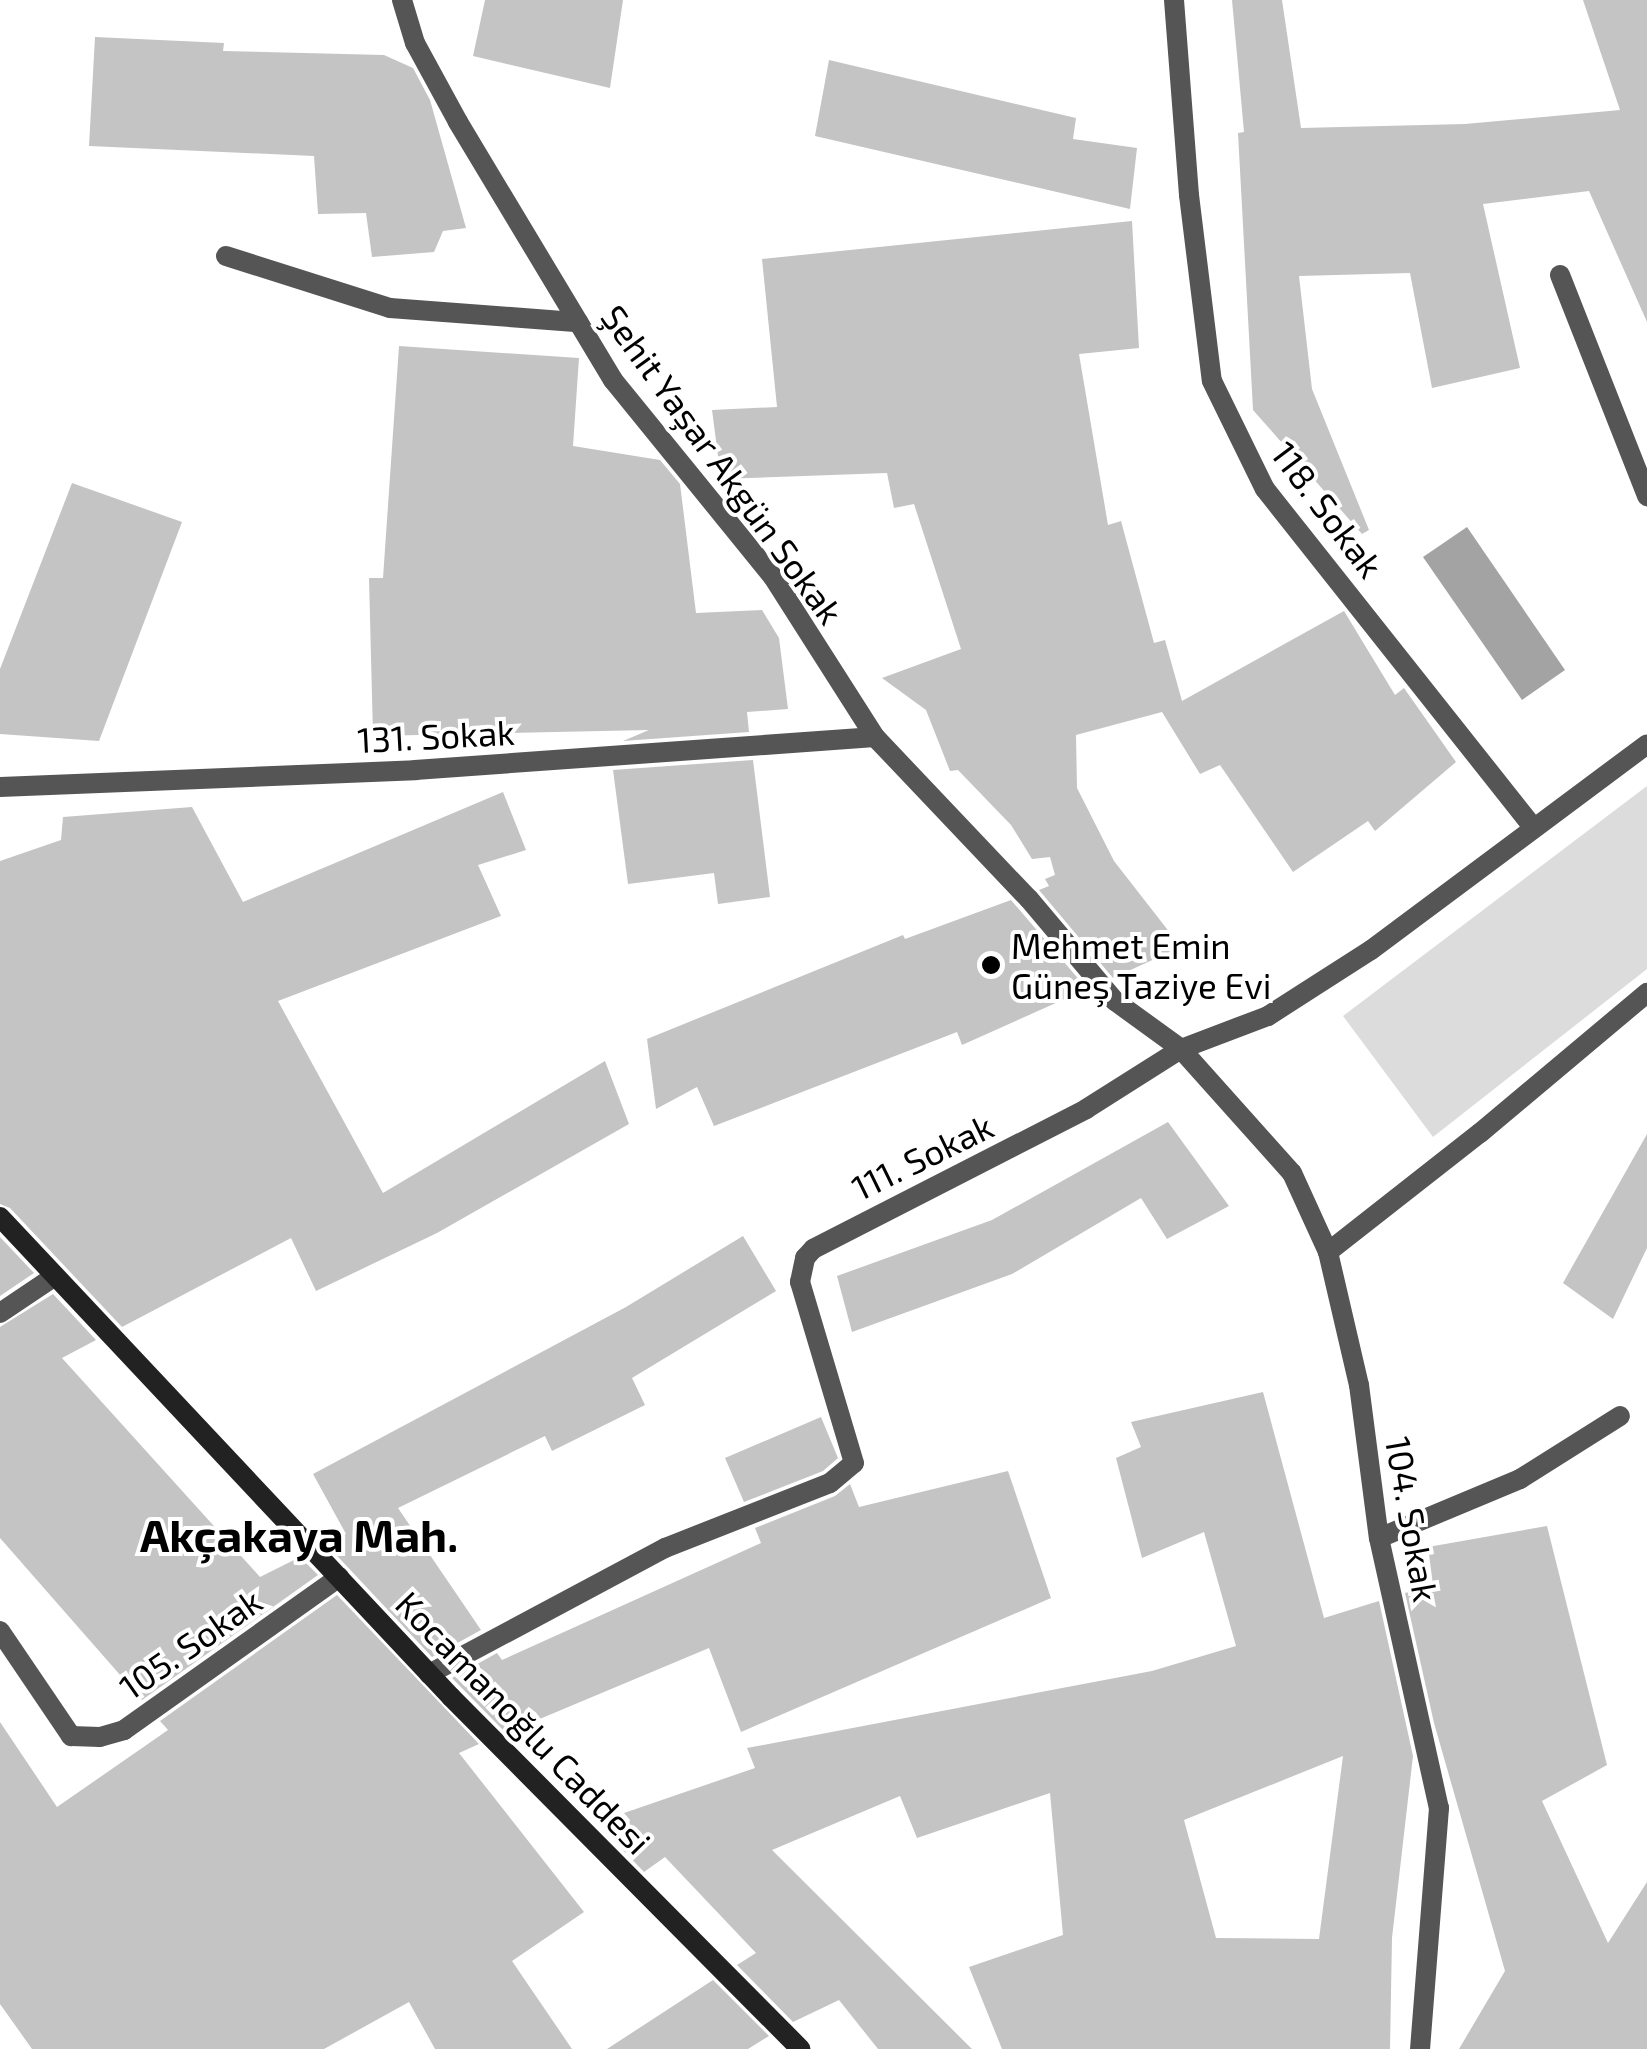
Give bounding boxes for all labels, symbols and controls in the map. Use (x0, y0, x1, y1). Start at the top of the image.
street label: Şehit Yaşar Akgün Sokak (593, 295, 853, 633)
street label: 118. Sokak (1263, 433, 1393, 585)
street label: 131. Sokak (356, 710, 516, 760)
place label: Mehmet Emin Güneş Taziye Evi (1011, 924, 1272, 1006)
marker: Mehmet Emin Güneş Taziye Evi (980, 954, 1002, 976)
street label: 111. Sokak (844, 1104, 1000, 1208)
street label: 104. Sokak (1378, 1433, 1448, 1605)
district label: Akçakaya Mah. (140, 1508, 458, 1562)
street label: 105. Sokak (111, 1579, 269, 1707)
street label: Kocamanoğlu Caddesi (388, 1582, 660, 1862)

